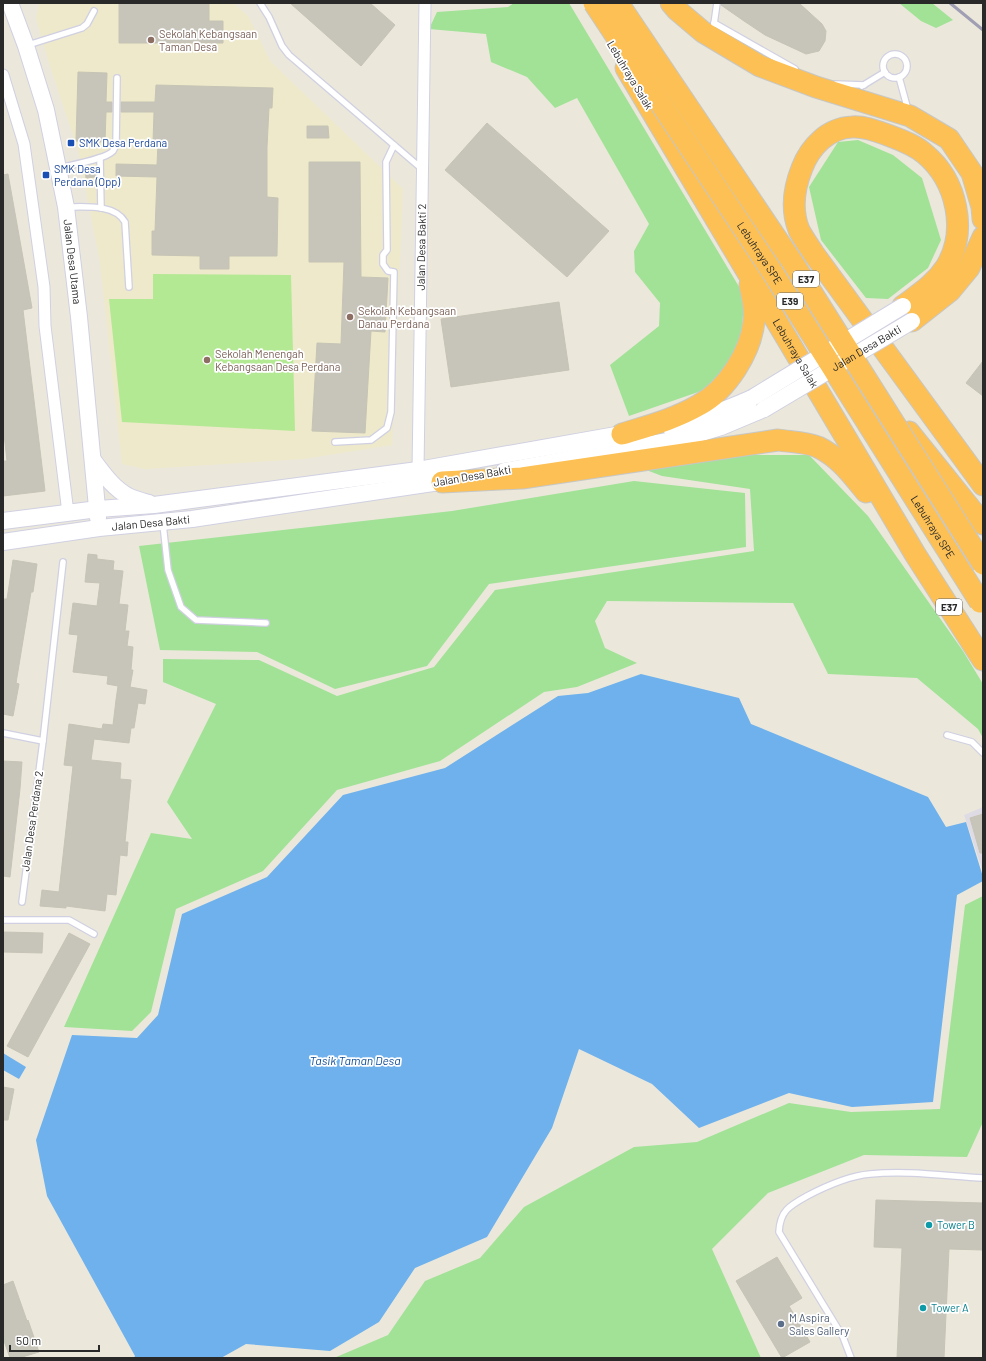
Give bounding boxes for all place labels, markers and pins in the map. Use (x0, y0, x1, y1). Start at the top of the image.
place label: Sekolah Kebangsaan Taman Desa (159, 27, 257, 53)
marker: Sekolah Kebangsaan Taman Desa (146, 35, 156, 45)
place label: SMK Desa Perdana (79, 136, 167, 149)
marker: SMK Desa Perdana (66, 138, 76, 148)
place label: SMK Desa Perdana (Opp) (54, 162, 120, 188)
marker: SMK Desa Perdana (Opp) (41, 170, 51, 180)
place label: Sekolah Kebangsaan Danau Perdana (358, 304, 456, 330)
marker: Sekolah Kebangsaan Danau Perdana (345, 312, 355, 322)
place label: Sekolah Menengah Kebangsaan Desa Perdana (215, 347, 340, 373)
marker: Sekolah Menengah Kebangsaan Desa Perdana (202, 355, 212, 365)
place label: Tower B (937, 1218, 975, 1231)
marker: Tower B (924, 1220, 934, 1230)
place label: Tower A (931, 1301, 969, 1314)
marker: Tower A (918, 1303, 928, 1313)
place label: M Aspira Sales Gallery (789, 1311, 849, 1337)
marker: M Aspira Sales Gallery (776, 1319, 786, 1329)

